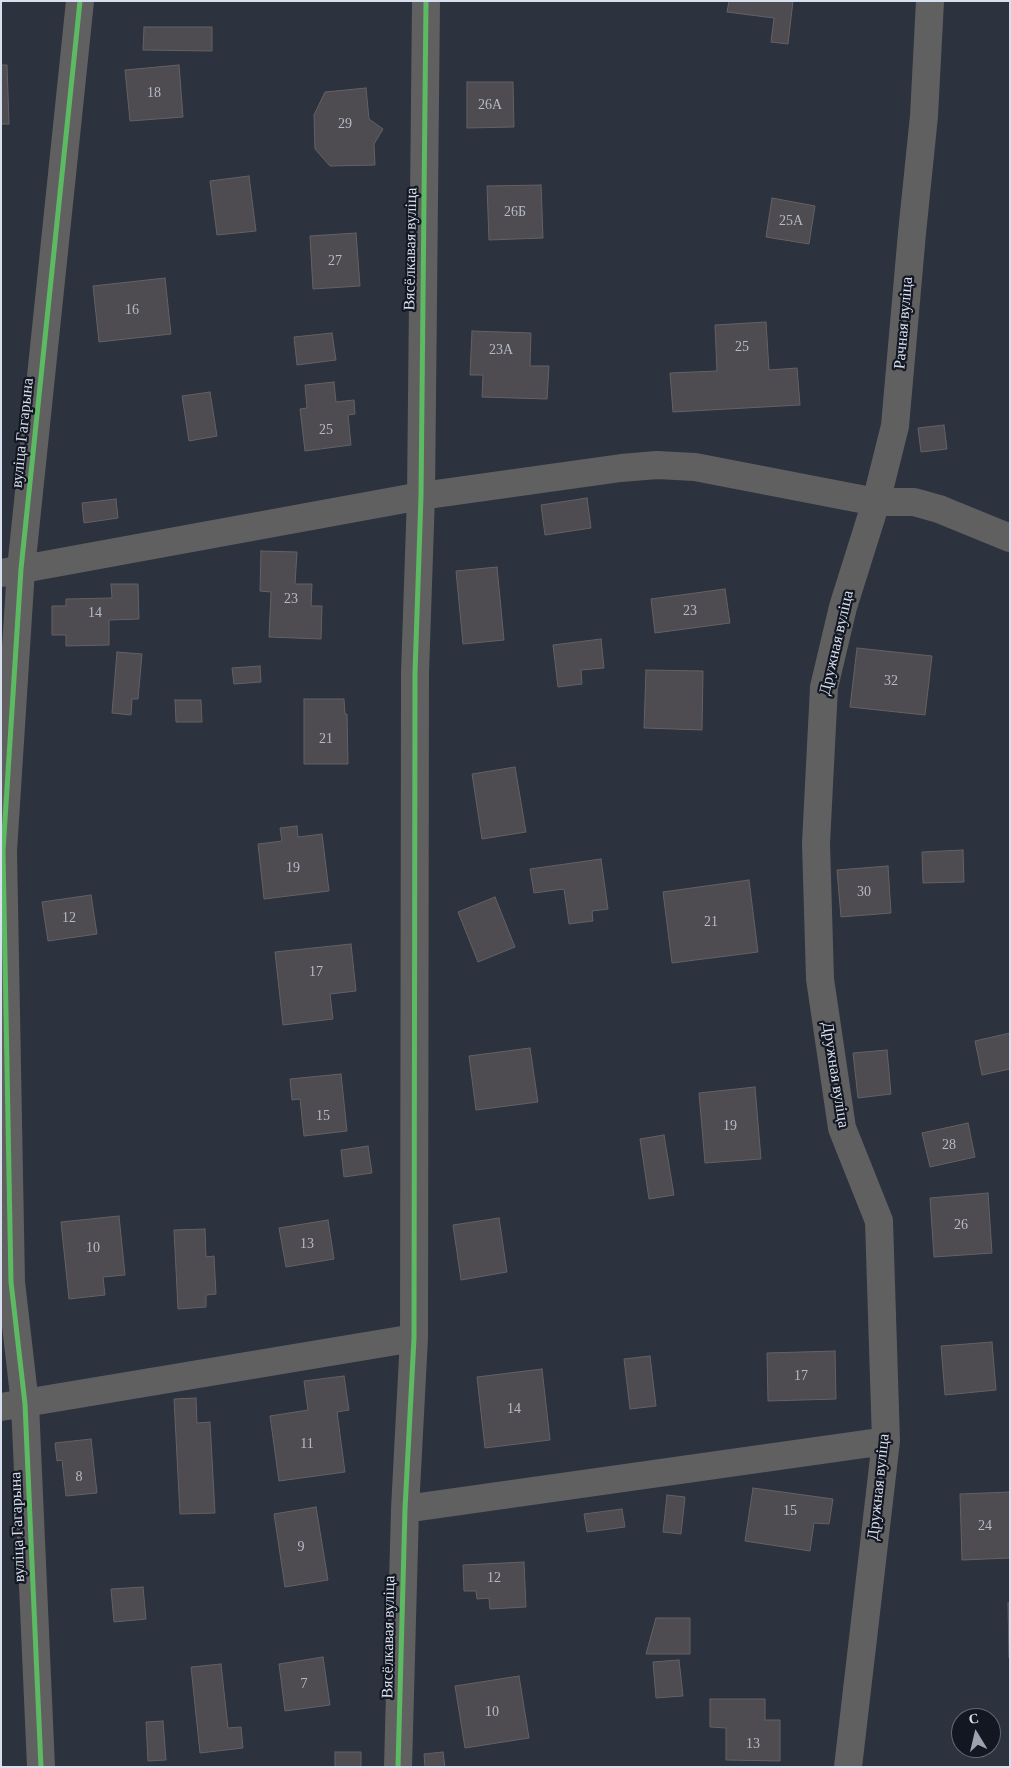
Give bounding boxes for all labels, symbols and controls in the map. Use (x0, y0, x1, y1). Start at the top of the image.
house number: 18 (147, 85, 161, 101)
house number: 26А (478, 97, 502, 113)
house number: 29 (338, 116, 352, 132)
street label: Вясёлкавая вуліца (400, 187, 422, 311)
house number: 26Б (504, 204, 526, 220)
house number: 25А (779, 213, 803, 229)
house number: 27 (328, 253, 342, 269)
street label: Рачная вуліца (890, 276, 918, 370)
house number: 16 (125, 302, 139, 318)
house number: 25 (735, 339, 749, 355)
house number: 23А (489, 342, 513, 358)
street label: вуліца Гагарына (8, 377, 38, 489)
house number: 25 (319, 422, 333, 438)
street label: Дружная вуліца (816, 589, 858, 697)
house number: 23 (284, 591, 298, 607)
house number: 23 (683, 603, 697, 619)
house number: 14 (88, 605, 102, 621)
house number: 32 (884, 673, 898, 689)
house number: 21 (319, 731, 333, 747)
house number: 19 (286, 860, 300, 876)
house number: 30 (857, 884, 871, 900)
house number: 12 (62, 910, 76, 926)
house number: 21 (704, 914, 718, 930)
house number: 17 (309, 964, 323, 980)
street label: Дружная вуліца (817, 1021, 853, 1129)
house number: 15 (316, 1108, 330, 1124)
house number: 19 (723, 1118, 737, 1134)
house number: 28 (942, 1137, 956, 1153)
house number: 26 (954, 1217, 968, 1233)
house number: 13 (300, 1236, 314, 1252)
house number: 10 (86, 1240, 100, 1256)
house number: 17 (794, 1368, 808, 1384)
house number: 14 (507, 1401, 521, 1417)
street label: Дружная вуліца (864, 1433, 894, 1541)
house number: 11 (300, 1436, 314, 1452)
house number: 8 (76, 1469, 82, 1485)
street label: вуліца Гагарына (6, 1471, 30, 1583)
house number: 15 (783, 1503, 797, 1519)
house number: 24 (978, 1518, 992, 1534)
house number: 9 (298, 1539, 304, 1555)
house number: 12 (487, 1570, 501, 1586)
street label: Вясёлкавая вуліца (378, 1575, 400, 1699)
house number: 7 (300, 1676, 308, 1692)
house number: 10 (485, 1704, 499, 1720)
north arrow (951, 1708, 1001, 1758)
text: С (968, 1710, 980, 1727)
house number: 13 (746, 1736, 760, 1752)

